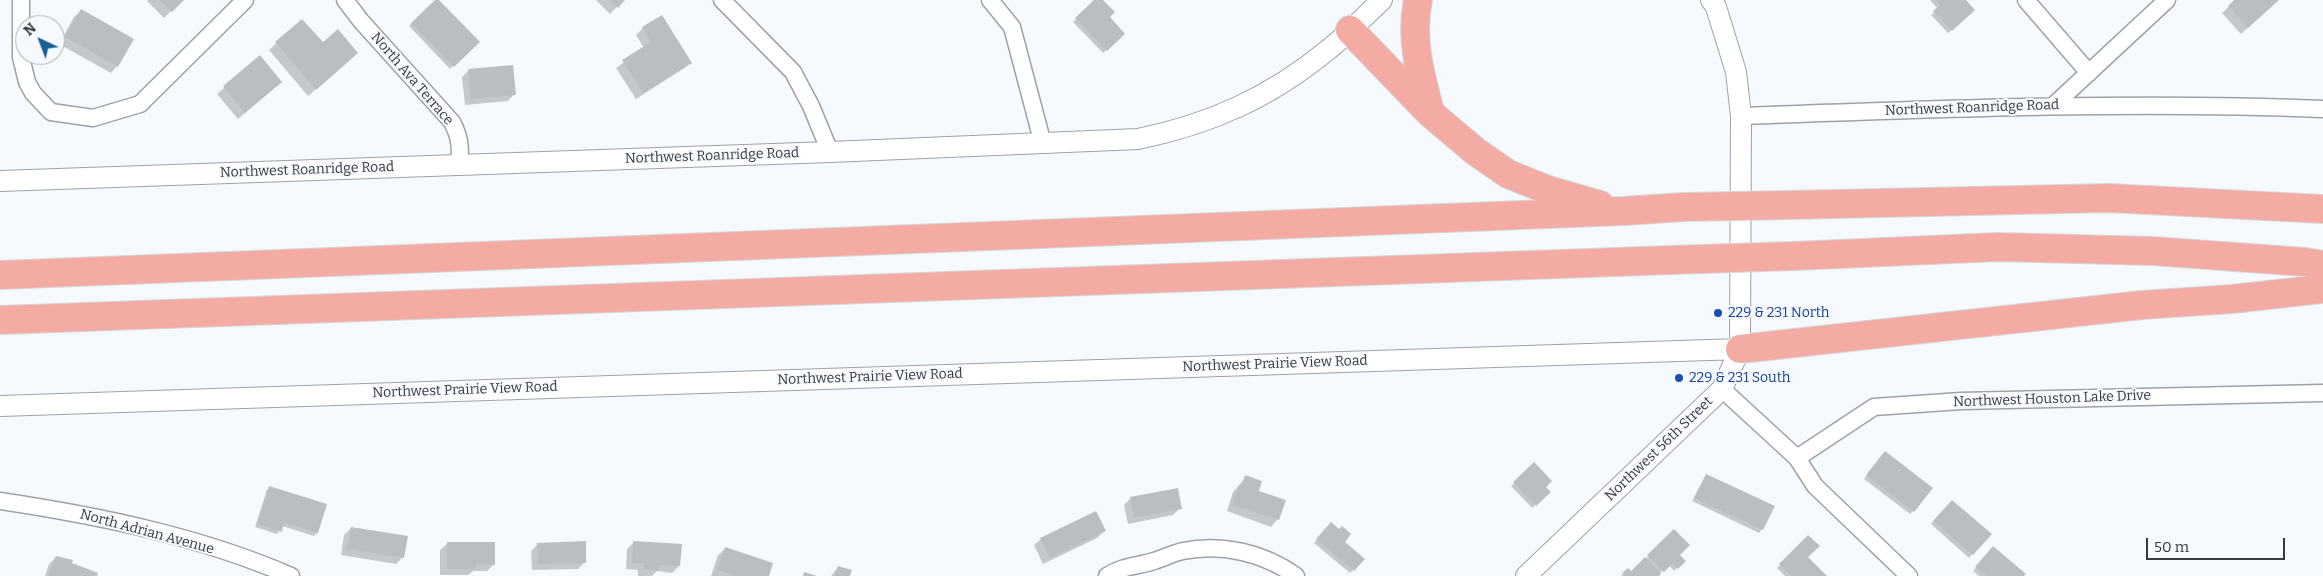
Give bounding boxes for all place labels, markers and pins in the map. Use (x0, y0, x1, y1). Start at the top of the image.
place label: 229 & 231 North (1728, 305, 1830, 321)
marker: 229 & 231 North (1712, 307, 1724, 319)
place label: 229 & 231 South (1689, 370, 1790, 386)
marker: 229 & 231 South (1673, 372, 1685, 384)

